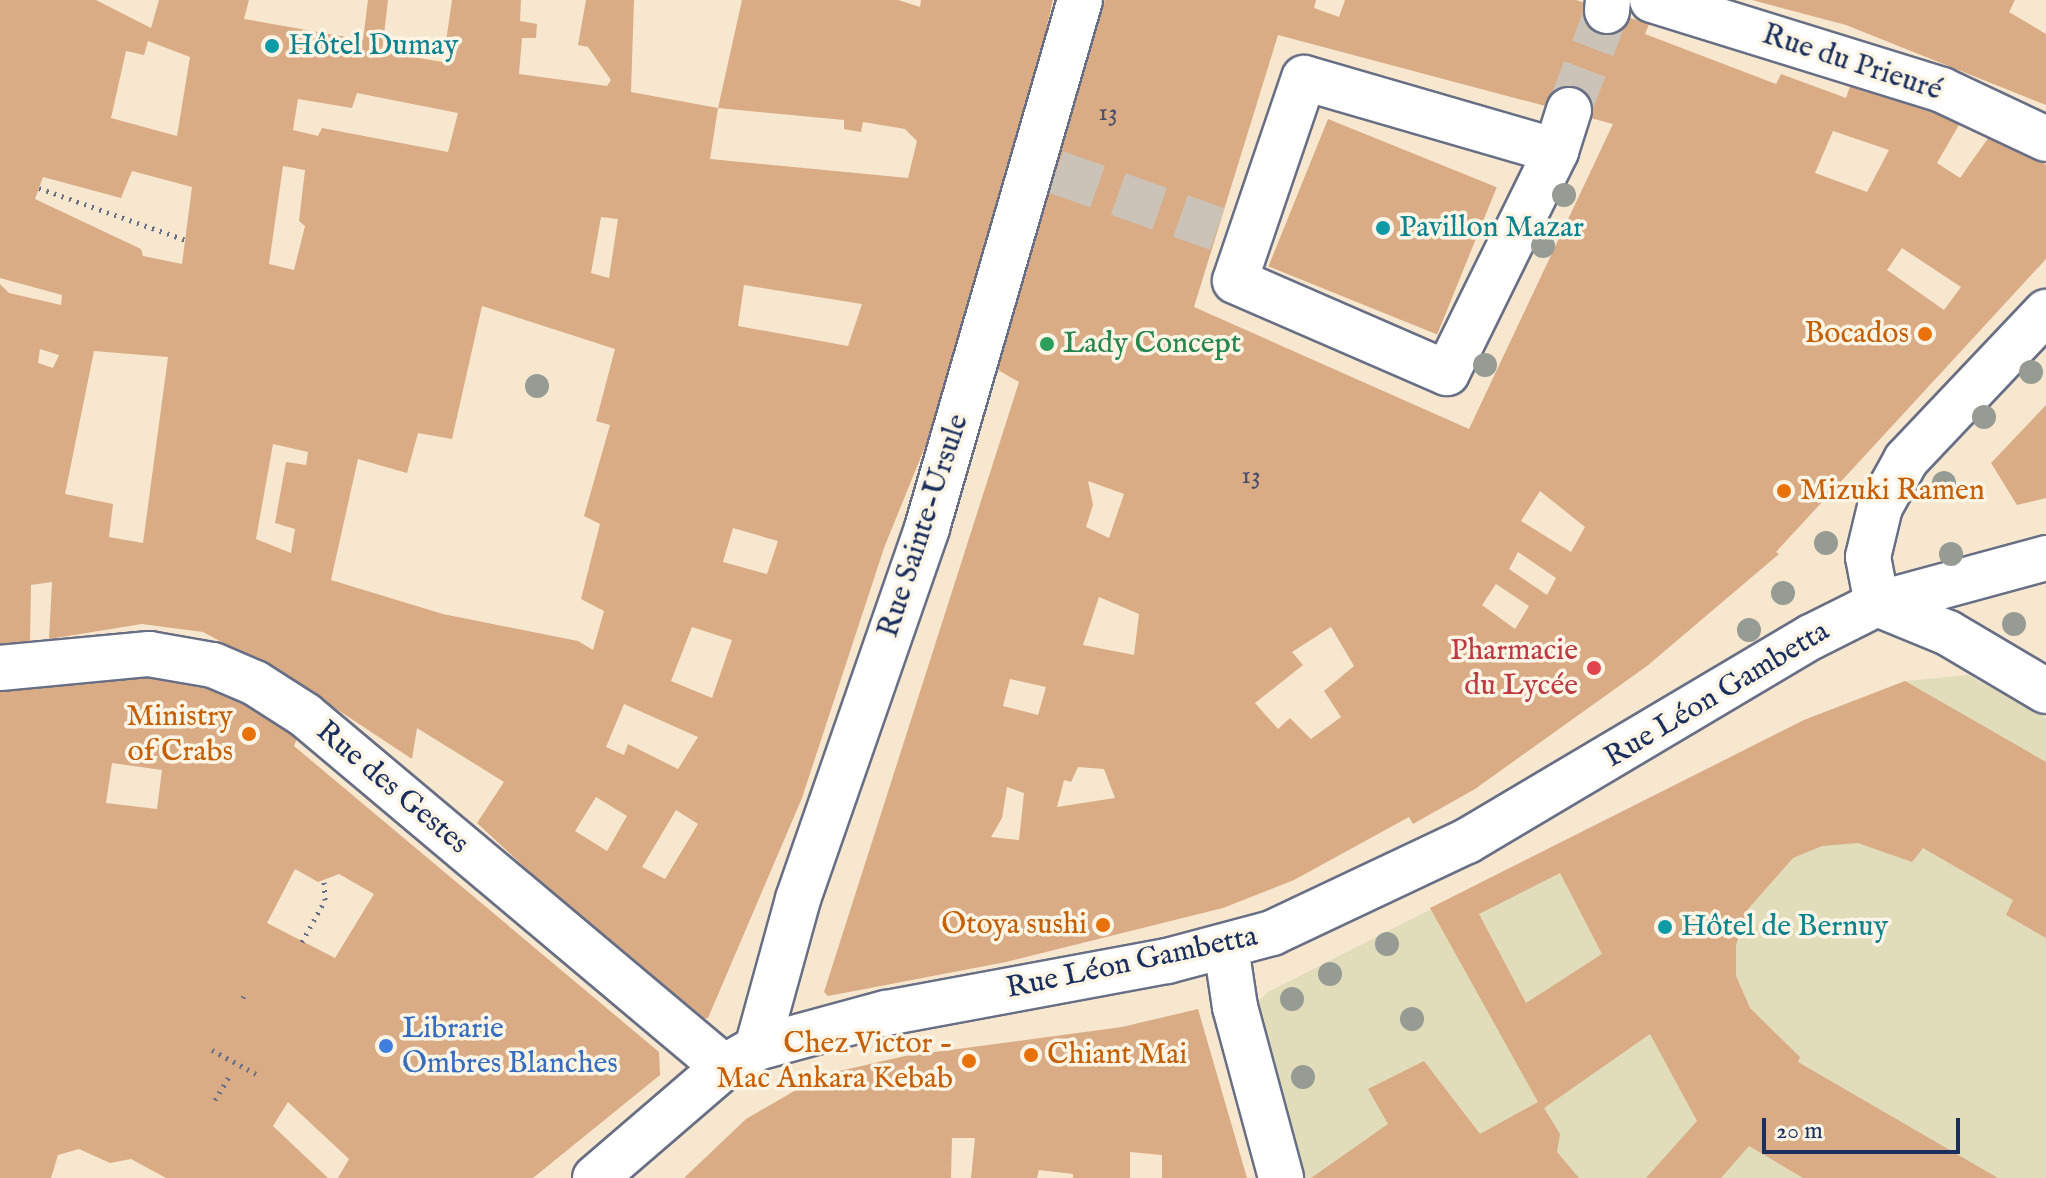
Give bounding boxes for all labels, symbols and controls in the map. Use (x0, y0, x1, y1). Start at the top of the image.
street label: Rue du Prieuré (1758, 17, 1946, 109)
place label: Hôtel Dumay (288, 28, 459, 64)
marker: Hôtel Dumay (263, 37, 281, 55)
house number: 13 (1098, 97, 1118, 129)
place label: Pavillon Mazar (1399, 210, 1584, 246)
marker: Pavillon Mazar (1374, 219, 1392, 237)
place label: Bocados (1804, 316, 1909, 352)
marker: Bocados (1916, 325, 1934, 343)
place label: Lady Concept (1063, 326, 1241, 362)
marker: Lady Concept (1038, 335, 1056, 353)
street label: Rue Sainte-Ursule (871, 410, 977, 642)
house number: 13 (1241, 460, 1261, 492)
place label: Mizuki Ramen (1800, 473, 1985, 509)
marker: Mizuki Ramen (1775, 482, 1793, 500)
street label: Rue Léon Gambetta (1598, 614, 1836, 776)
place label: Pharmacie du Lycée (1450, 633, 1578, 704)
marker: Pharmacie du Lycée (1585, 659, 1603, 677)
place label: Ministry of Crabs (126, 699, 233, 770)
street label: Rue des Gestes (308, 714, 476, 862)
marker: Ministry of Crabs (240, 725, 258, 743)
place label: Otoya sushi (941, 907, 1087, 943)
place label: Hôtel de Bernuy (1681, 909, 1888, 945)
marker: Otoya sushi (1094, 916, 1112, 934)
marker: Hôtel de Bernuy (1656, 918, 1674, 936)
street label: Rue Léon Gambetta (1003, 919, 1261, 1007)
place label: Librarie Ombres Blanches (402, 1011, 618, 1082)
place label: Chez Victor - Mac Ankara Kebab (716, 1026, 953, 1096)
marker: Librarie Ombres Blanches (377, 1037, 395, 1055)
place label: Chiant Mai (1047, 1037, 1187, 1073)
marker: Chiant Mai (1022, 1046, 1040, 1064)
marker: Chez Victor - Mac Ankara Kebab (960, 1052, 978, 1070)
scale bar (1766, 1102, 1964, 1152)
text: 20 m (1776, 1116, 1823, 1147)

